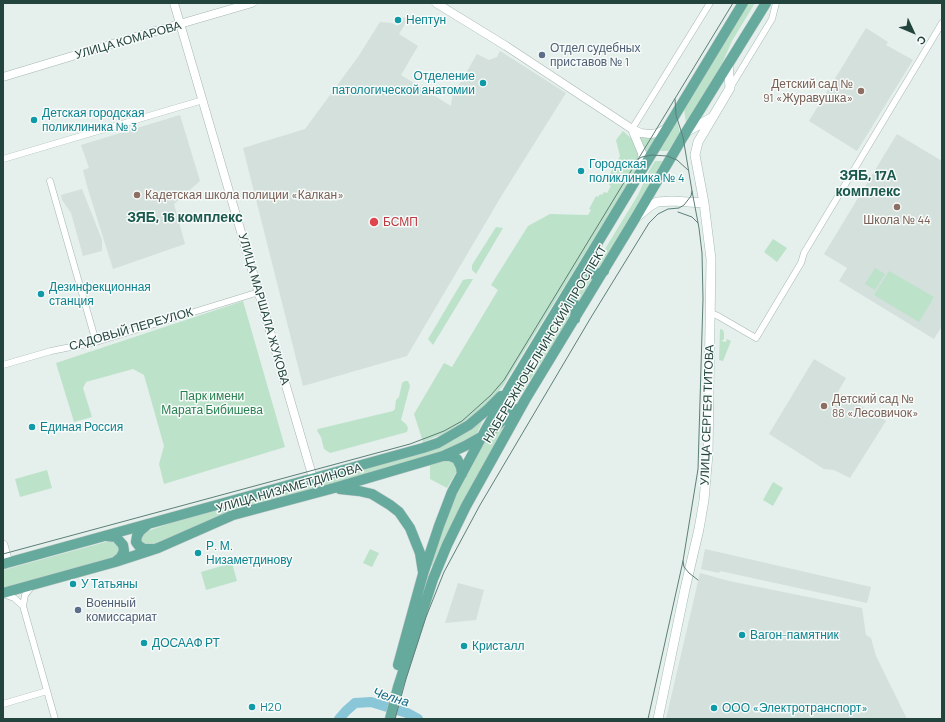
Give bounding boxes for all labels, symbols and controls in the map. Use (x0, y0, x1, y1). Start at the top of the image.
north arrow (893, 12, 933, 52)
place label: Нептун (406, 13, 446, 27)
marker: Нептун (393, 15, 403, 25)
street label: УЛИЦА КОМАРОВА (73, 18, 183, 62)
text: С (915, 33, 929, 48)
place label: Отдел судебных приставов № 1 (550, 41, 640, 69)
marker: Отдел судебных приставов № 1 (537, 50, 547, 60)
place label: Отделение патологической анатомии (332, 69, 475, 97)
place label: Детский сад № 91 «Журавушка» (763, 77, 853, 105)
marker: Отделение патологической анатомии (478, 78, 488, 88)
marker: Детский сад № 91 «Журавушка» (856, 86, 866, 96)
place label: Детская городская поликлиника № 3 (42, 106, 144, 134)
marker: Детская городская поликлиника № 3 (29, 115, 39, 125)
place label: Городская поликлиника № 4 (589, 157, 685, 185)
marker: Городская поликлиника № 4 (576, 166, 586, 176)
district label: ЗЯБ, 17А комплекс (835, 167, 901, 200)
place label: Кадетская школа полиции «Калкан» (145, 188, 344, 202)
marker: Кадетская школа полиции «Калкан» (132, 190, 142, 200)
marker: Школа № 44 (892, 202, 902, 212)
district label: ЗЯБ, 16 комплекс (127, 209, 243, 225)
place label: Школа № 44 (863, 213, 931, 227)
place label: БСМП (383, 215, 418, 229)
marker: БСМП (368, 216, 380, 228)
street label: УЛИЦА МАРШАЛА ЖУКОВА (235, 231, 293, 387)
street label: НАБЕРЕЖНОЧЕЛНИНСКИЙ ПРОСПЕКТ (480, 243, 610, 445)
place label: Дезинфекционная станция (49, 280, 151, 308)
marker: Дезинфекционная станция (36, 289, 46, 299)
street label: САДОВЫЙ ПЕРЕУЛОК (68, 304, 194, 354)
street label: УЛИЦА СЕРГЕЯ ТИТОВА (697, 344, 717, 486)
park label: Парк имени Марата Бибишева (161, 389, 263, 417)
place label: Детский сад № 88 «Лесовичок» (832, 392, 918, 420)
marker: Детский сад № 88 «Лесовичок» (819, 401, 829, 411)
place label: Единая Россия (40, 420, 123, 434)
marker: Единая Россия (27, 422, 37, 432)
street label: УЛИЦА НИЗАМЕТДИНОВА (215, 460, 363, 516)
place label: Р. М. Низаметдинову (206, 539, 292, 567)
marker: Р. М. Низаметдинову (193, 548, 203, 558)
place label: У Татьяны (81, 577, 138, 591)
marker: У Татьяны (68, 579, 78, 589)
place label: Военный комиссариат (86, 596, 157, 624)
marker: Военный комиссариат (73, 605, 83, 615)
place label: Вагон-памятник (750, 628, 839, 642)
marker: Вагон-памятник (737, 630, 747, 640)
place label: ДОСААФ РТ (152, 636, 220, 650)
marker: ДОСААФ РТ (139, 638, 149, 648)
place label: Кристалл (472, 639, 524, 653)
marker: Кристалл (459, 641, 469, 651)
water label: Челна (371, 684, 411, 710)
place label: H2O (260, 700, 282, 714)
place label: ООО «Электротранспорт» (722, 701, 868, 715)
marker: H2O (247, 702, 257, 712)
marker: ООО «Электротранспорт» (709, 703, 719, 713)

